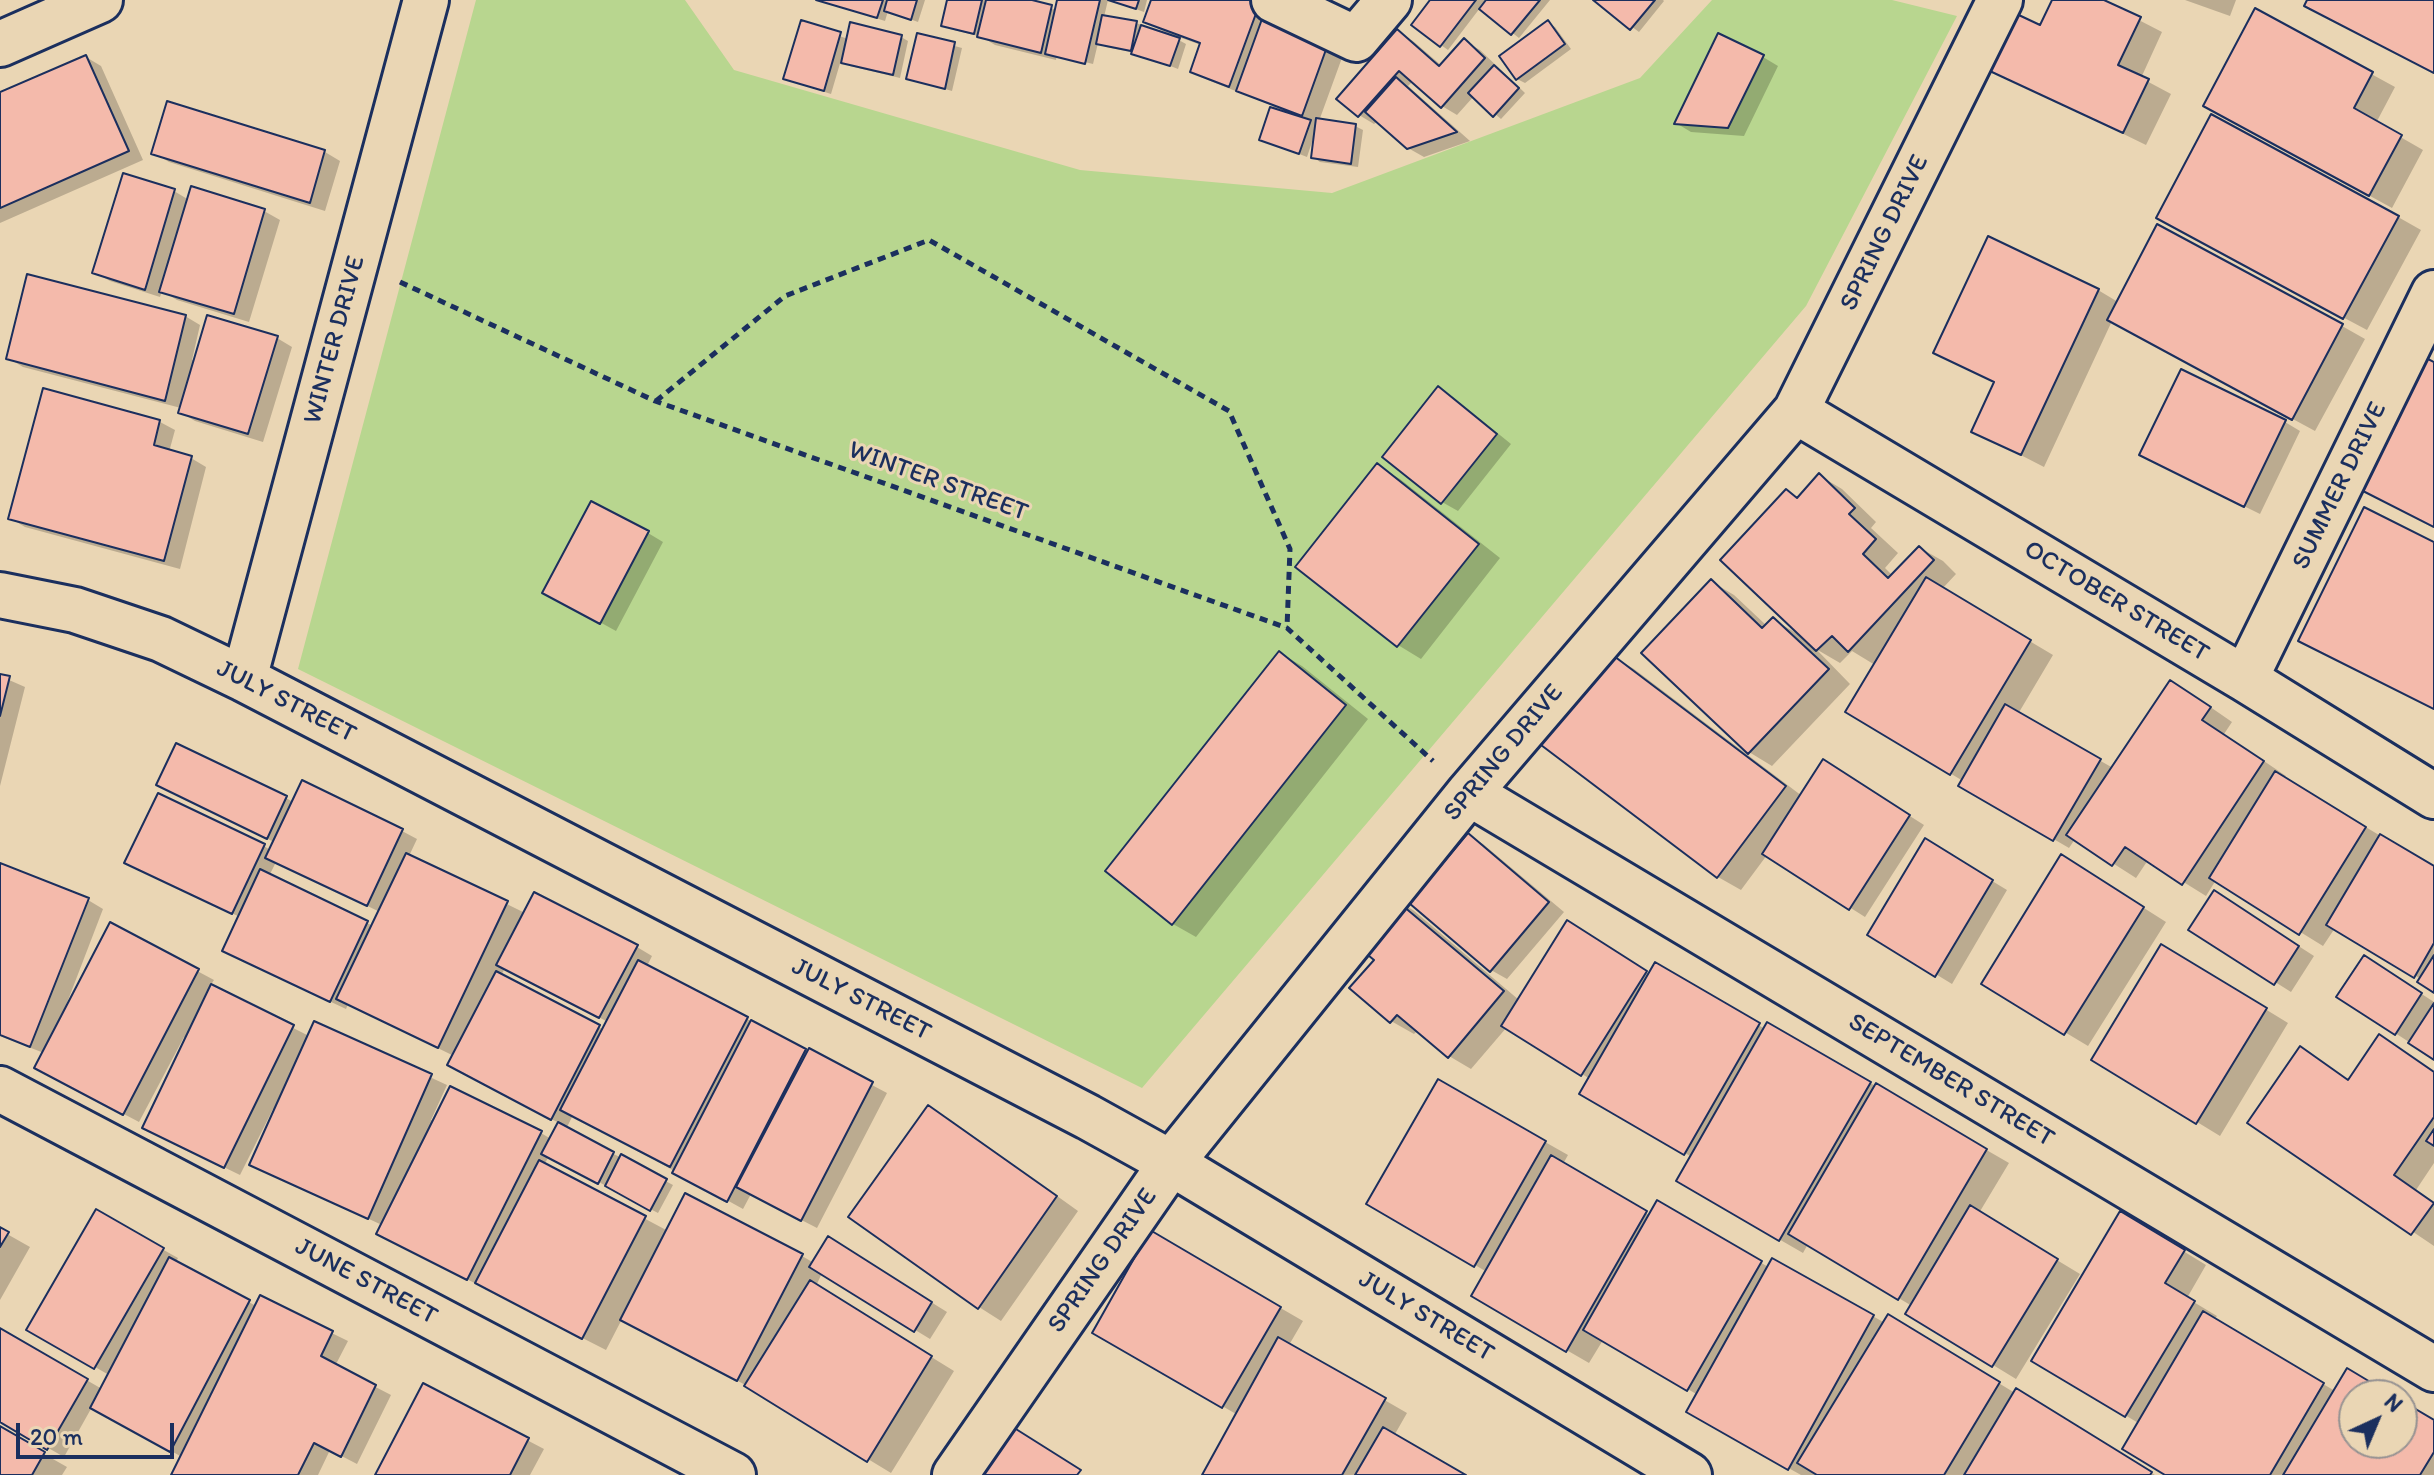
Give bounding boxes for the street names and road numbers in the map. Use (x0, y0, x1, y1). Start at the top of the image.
street label: SPRING DRIVE (1834, 150, 1936, 316)
street label: WINTER DRIVE (298, 252, 372, 428)
street label: SUMMER DRIVE (2286, 397, 2394, 575)
street label: WINTER STREET (844, 435, 1032, 529)
street label: OCTOBER STREET (2018, 534, 2214, 670)
street label: JULY STREET (211, 653, 361, 751)
street label: SPRING DRIVE (1438, 678, 1570, 828)
street label: JULY STREET (786, 951, 936, 1049)
street label: SEPTEMBER STREET (1842, 1007, 2060, 1155)
street label: SPRING DRIVE (1042, 1183, 1164, 1339)
street label: JUNE STREET (290, 1231, 442, 1333)
street label: JULY STREET (1353, 1264, 1499, 1370)

